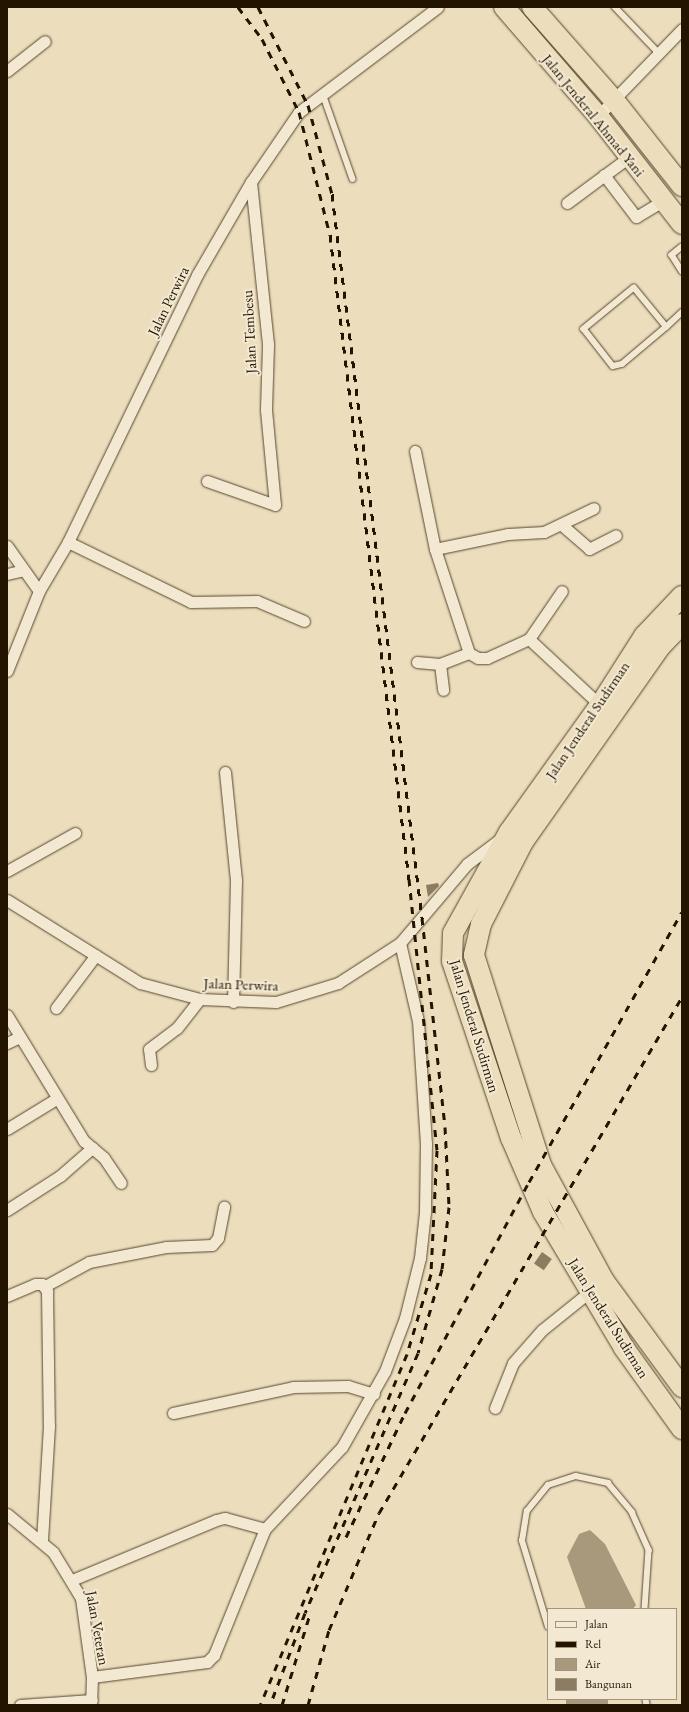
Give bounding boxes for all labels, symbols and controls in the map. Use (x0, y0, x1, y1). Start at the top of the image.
street label: Jalan Jenderal Ahmad Yani (539, 50, 649, 180)
street label: Jalan Perwira (143, 263, 193, 339)
street label: Jalan Tembesu (238, 290, 260, 374)
street label: Jalan Jenderal Sudirman (541, 658, 633, 782)
street label: Jalan Jenderal Sudirman (446, 957, 504, 1095)
street label: Jalan Perwira (203, 974, 279, 994)
street label: Jalan Jenderal Sudirman (565, 1255, 653, 1381)
street label: Jalan Veteran (83, 1589, 113, 1667)
legend (547, 1608, 677, 1700)
text: Jalan (585, 1616, 608, 1632)
text: Rel (585, 1636, 601, 1652)
text: Air (585, 1656, 600, 1672)
text: Bangunan (585, 1676, 632, 1692)

